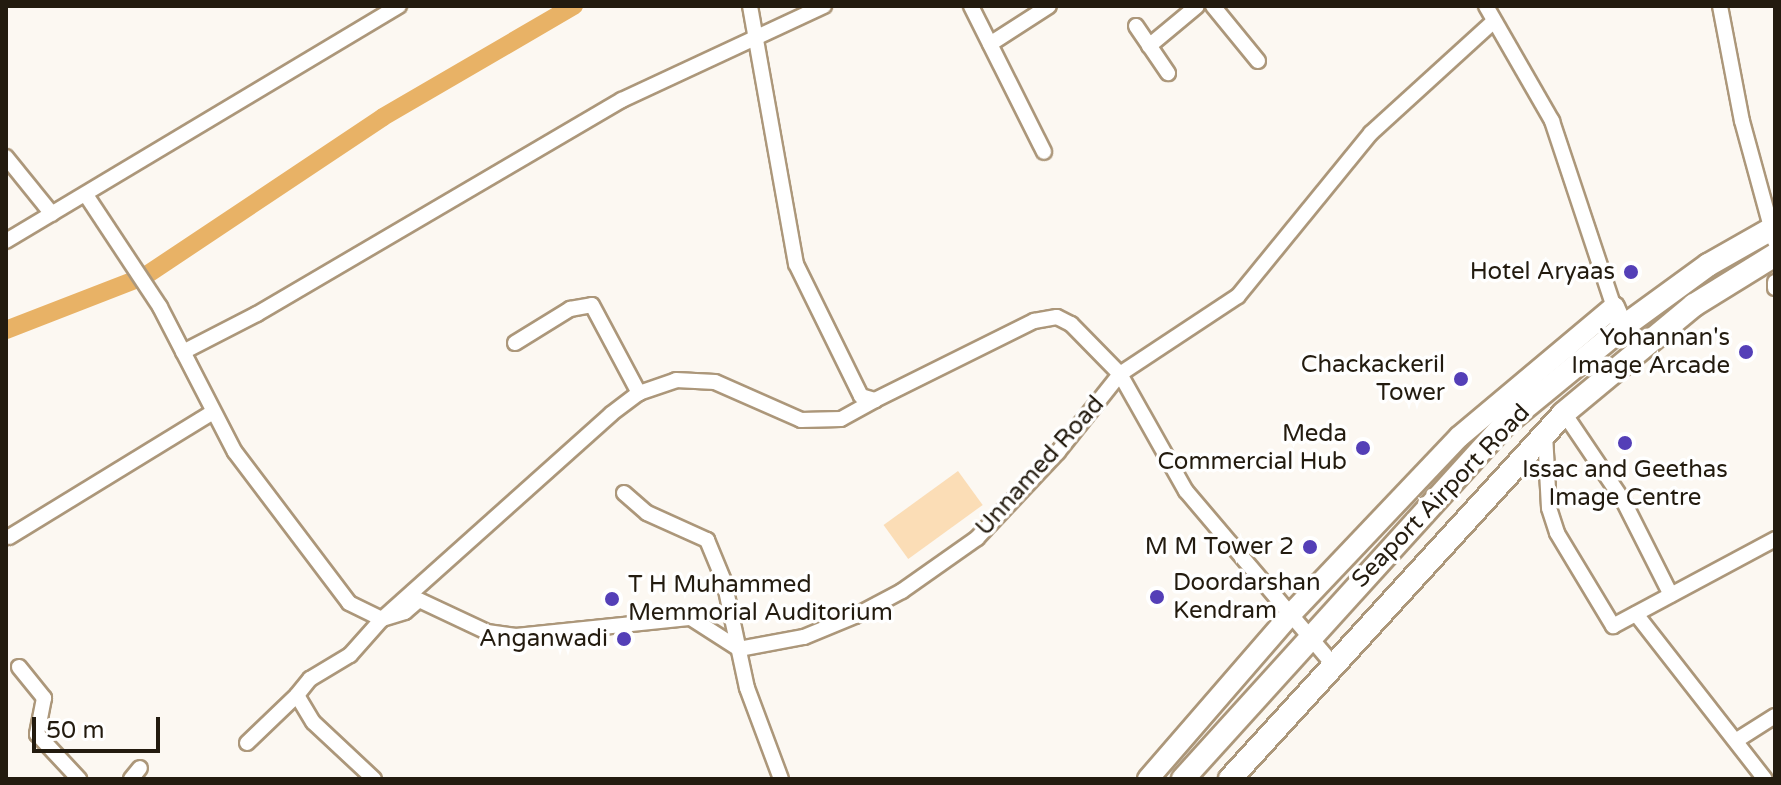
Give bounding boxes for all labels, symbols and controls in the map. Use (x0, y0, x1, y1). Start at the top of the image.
place label: Hotel Aryaas (1470, 258, 1615, 286)
marker: Hotel Aryaas (1622, 263, 1640, 281)
place label: Yohannan's Image Arcade (1571, 324, 1730, 380)
marker: Yohannan's Image Arcade (1737, 343, 1755, 361)
place label: Chackackeril Tower (1301, 351, 1445, 407)
marker: Chackackeril Tower (1452, 370, 1470, 388)
street label: Unnamed Road (970, 390, 1110, 542)
street label: Seaport Airport Road (1346, 398, 1536, 594)
place label: Meda Commercial Hub (1158, 420, 1347, 476)
marker: Issac and Geethas Image Centre (1616, 434, 1634, 452)
marker: Meda Commercial Hub (1354, 439, 1372, 457)
place label: Issac and Geethas Image Centre (1522, 456, 1728, 512)
place label: M M Tower 2 (1145, 533, 1294, 561)
marker: M M Tower 2 (1301, 538, 1319, 556)
place label: Doordarshan Kendram (1173, 569, 1321, 625)
place label: T H Muhammed Memmorial Auditorium (628, 571, 893, 627)
marker: Doordarshan Kendram (1148, 588, 1166, 606)
marker: T H Muhammed Memmorial Auditorium (603, 590, 621, 608)
place label: Anganwadi (479, 625, 608, 653)
marker: Anganwadi (615, 630, 633, 648)
scale bar (36, 701, 164, 751)
text: 50 m (46, 716, 104, 745)

